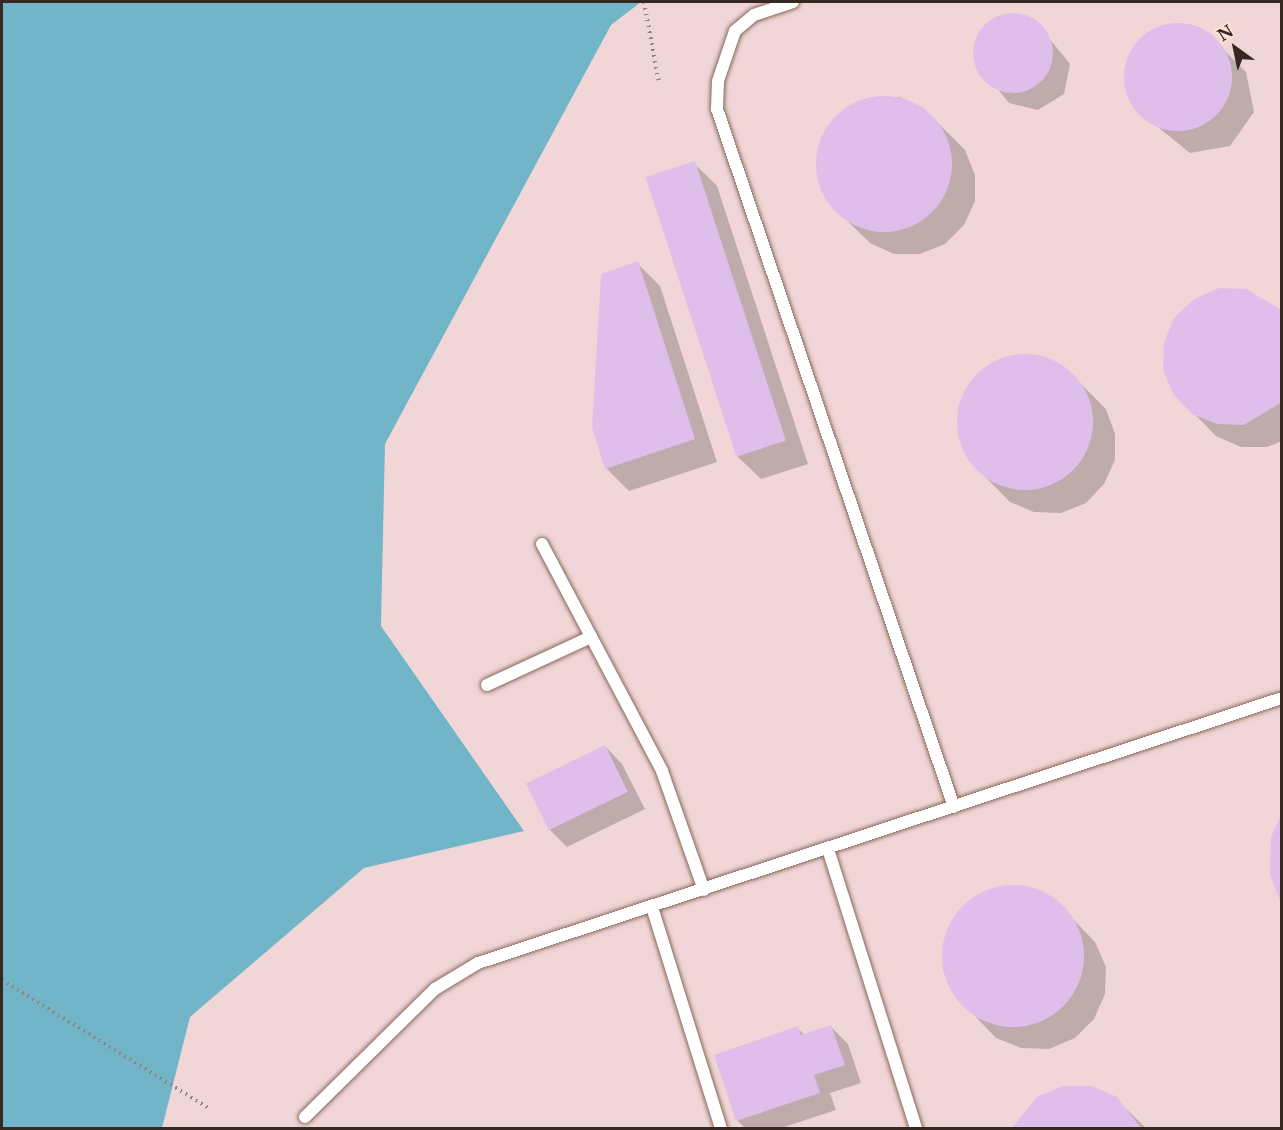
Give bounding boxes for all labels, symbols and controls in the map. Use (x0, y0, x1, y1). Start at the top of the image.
north arrow (1205, 18, 1265, 78)
text: N (1213, 20, 1237, 45)

